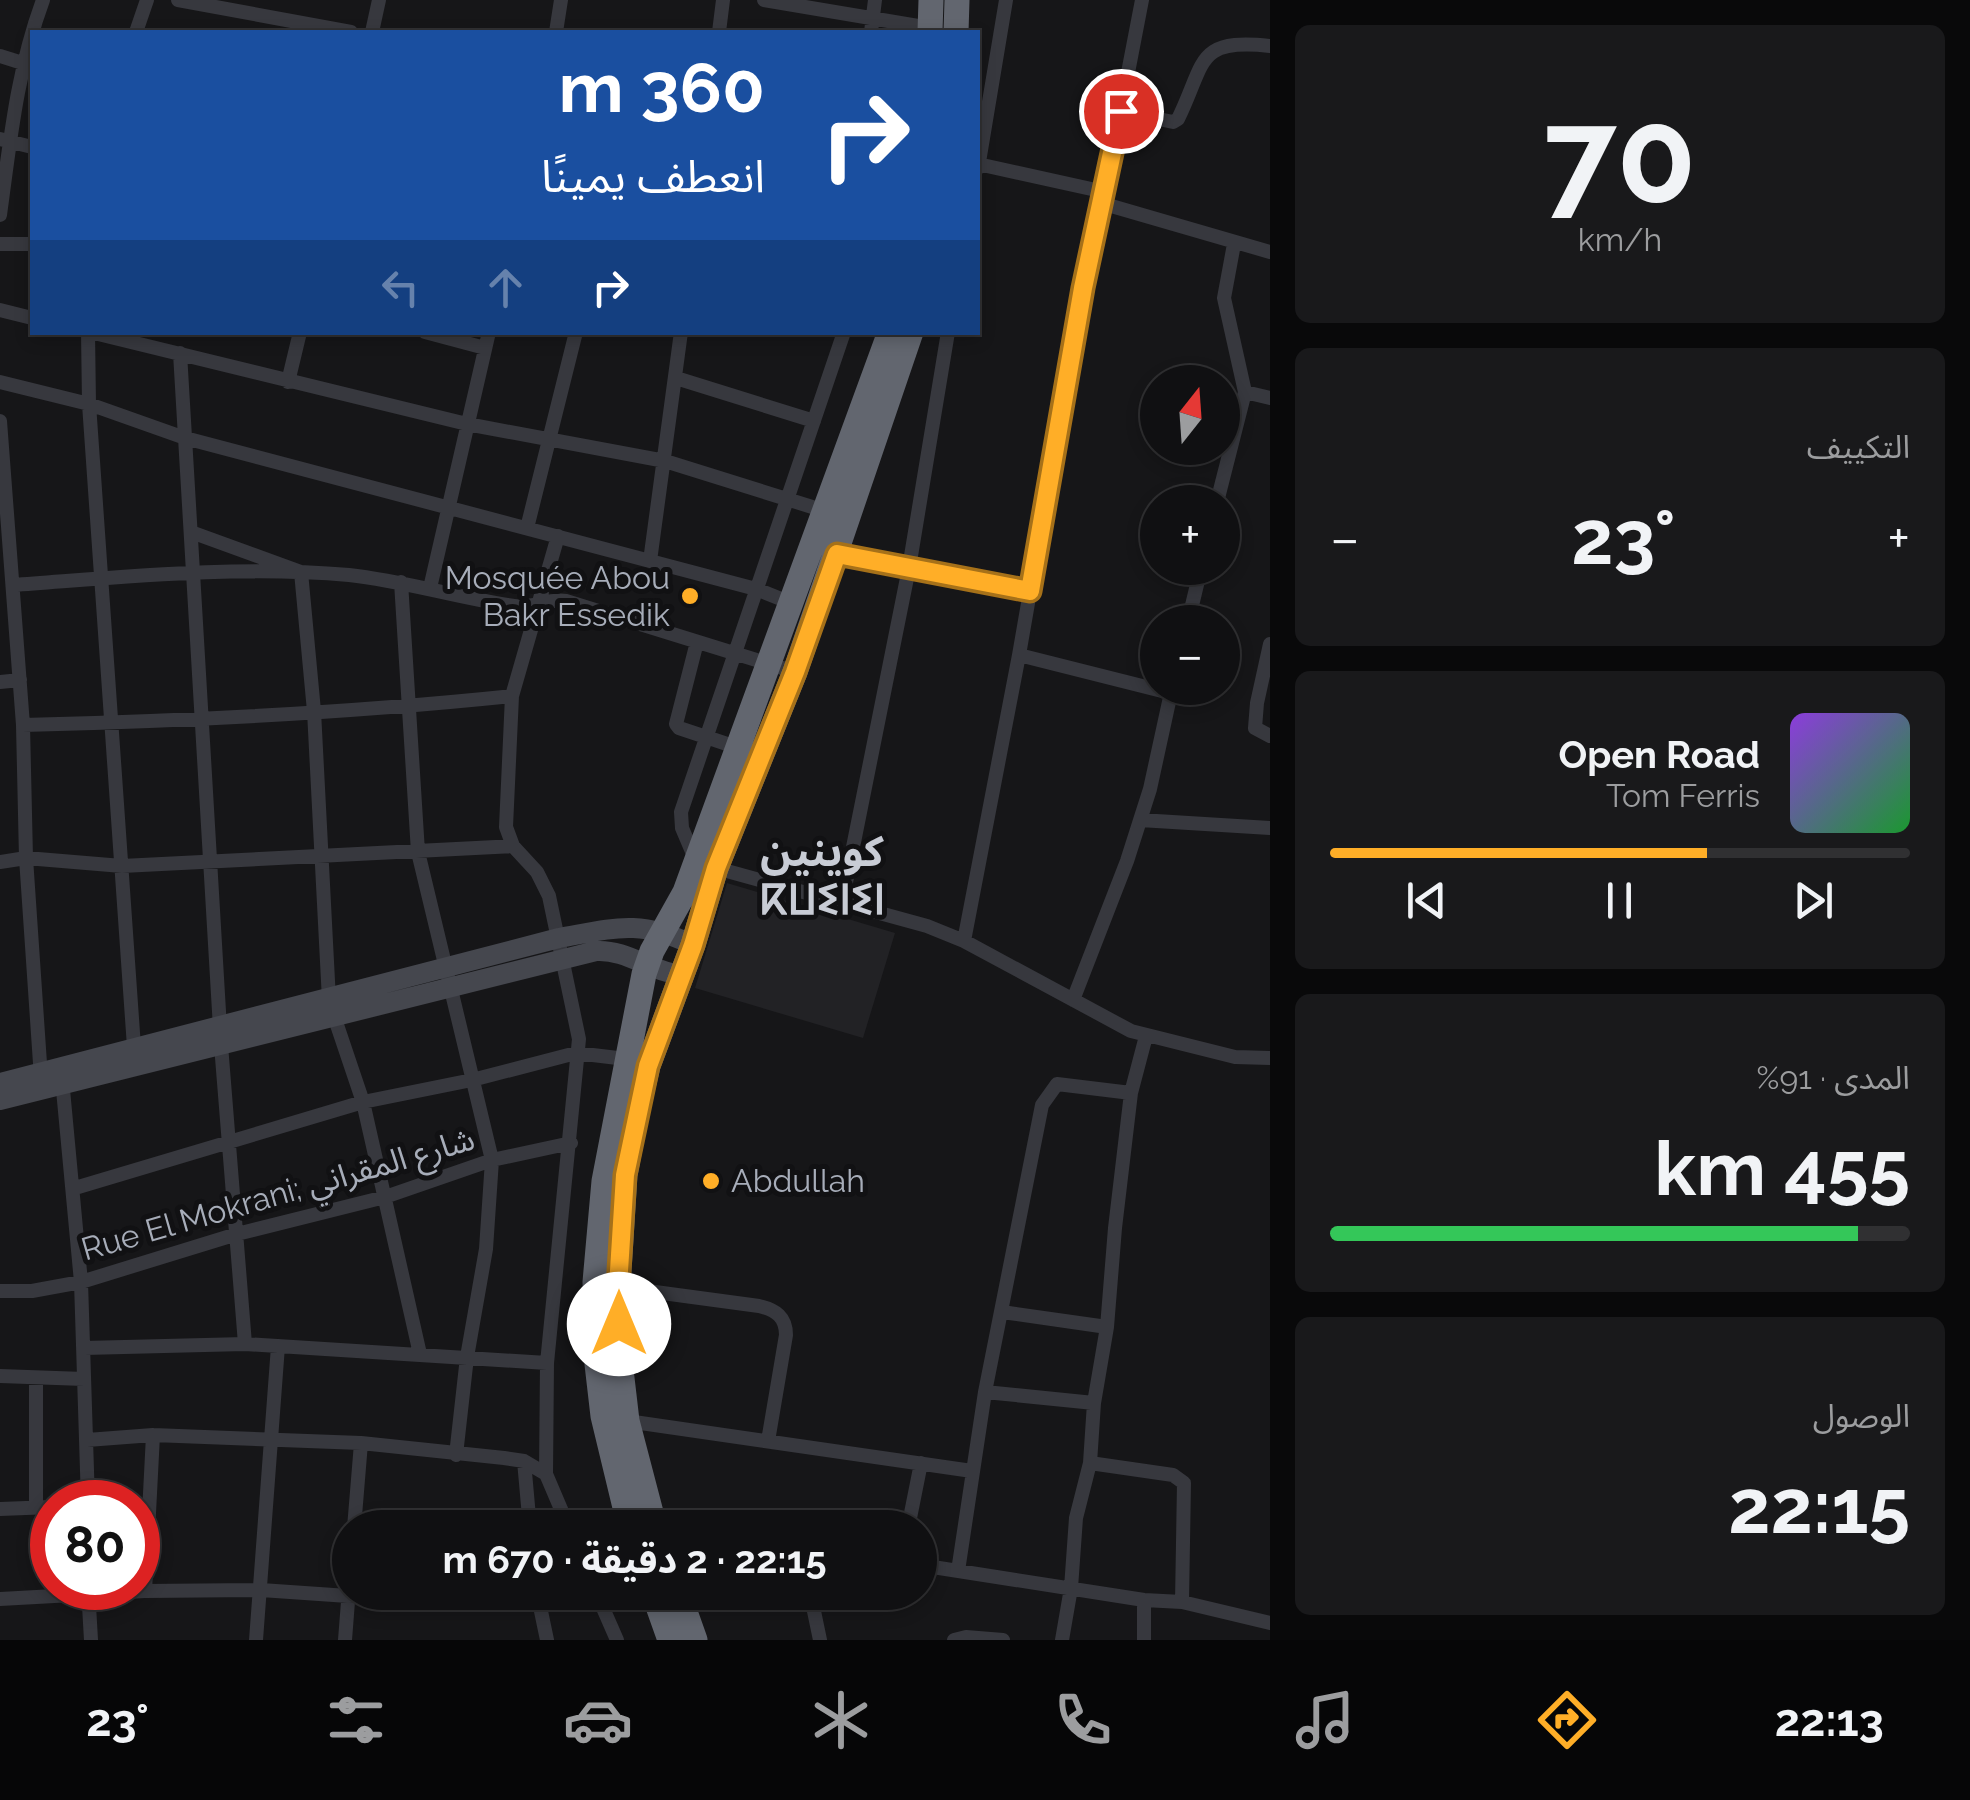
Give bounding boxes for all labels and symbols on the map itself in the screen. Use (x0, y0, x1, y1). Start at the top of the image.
pin (1079, 69, 1164, 154)
north arrow (1140, 365, 1240, 465)
place label: Mosquée Abou Bakr Essedik (445, 559, 670, 633)
marker: Mosquée Abou Bakr Essedik (679, 585, 701, 607)
district label: كوينين ⴽⵡⵉⵏⵉⵏ (759, 827, 885, 924)
street label: Rue El Mokrani; شارع المقراني (77, 1120, 480, 1274)
place label: Abdullah (731, 1162, 865, 1199)
marker: Abdullah (700, 1170, 722, 1192)
position arrow (567, 1272, 671, 1376)
speed limit sign: 80 (30, 1480, 160, 1610)

